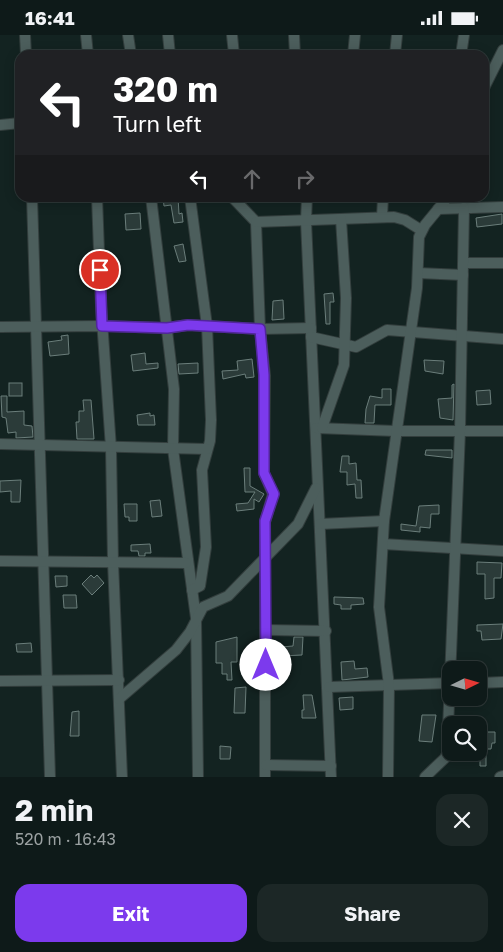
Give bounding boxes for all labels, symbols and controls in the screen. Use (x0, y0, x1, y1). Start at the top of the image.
text: 16:41 (25, 6, 75, 29)
text: 320 m (113, 68, 218, 110)
icon: left (30, 70, 95, 135)
text: Turn left (113, 110, 202, 137)
icon: left (185, 165, 213, 193)
icon: ahead (238, 165, 266, 193)
icon: right (291, 165, 319, 193)
pin (79, 249, 121, 291)
icon: arrive (86, 256, 114, 284)
position arrow (239, 638, 291, 690)
north arrow (442, 661, 488, 706)
map controls (442, 661, 487, 761)
button: search (442, 716, 487, 761)
text: 2 min (15, 792, 93, 828)
button: close (436, 794, 488, 846)
text: 520 m · 16:43 (15, 829, 116, 849)
button: Exit (15, 884, 247, 942)
button: Share (257, 884, 488, 942)

